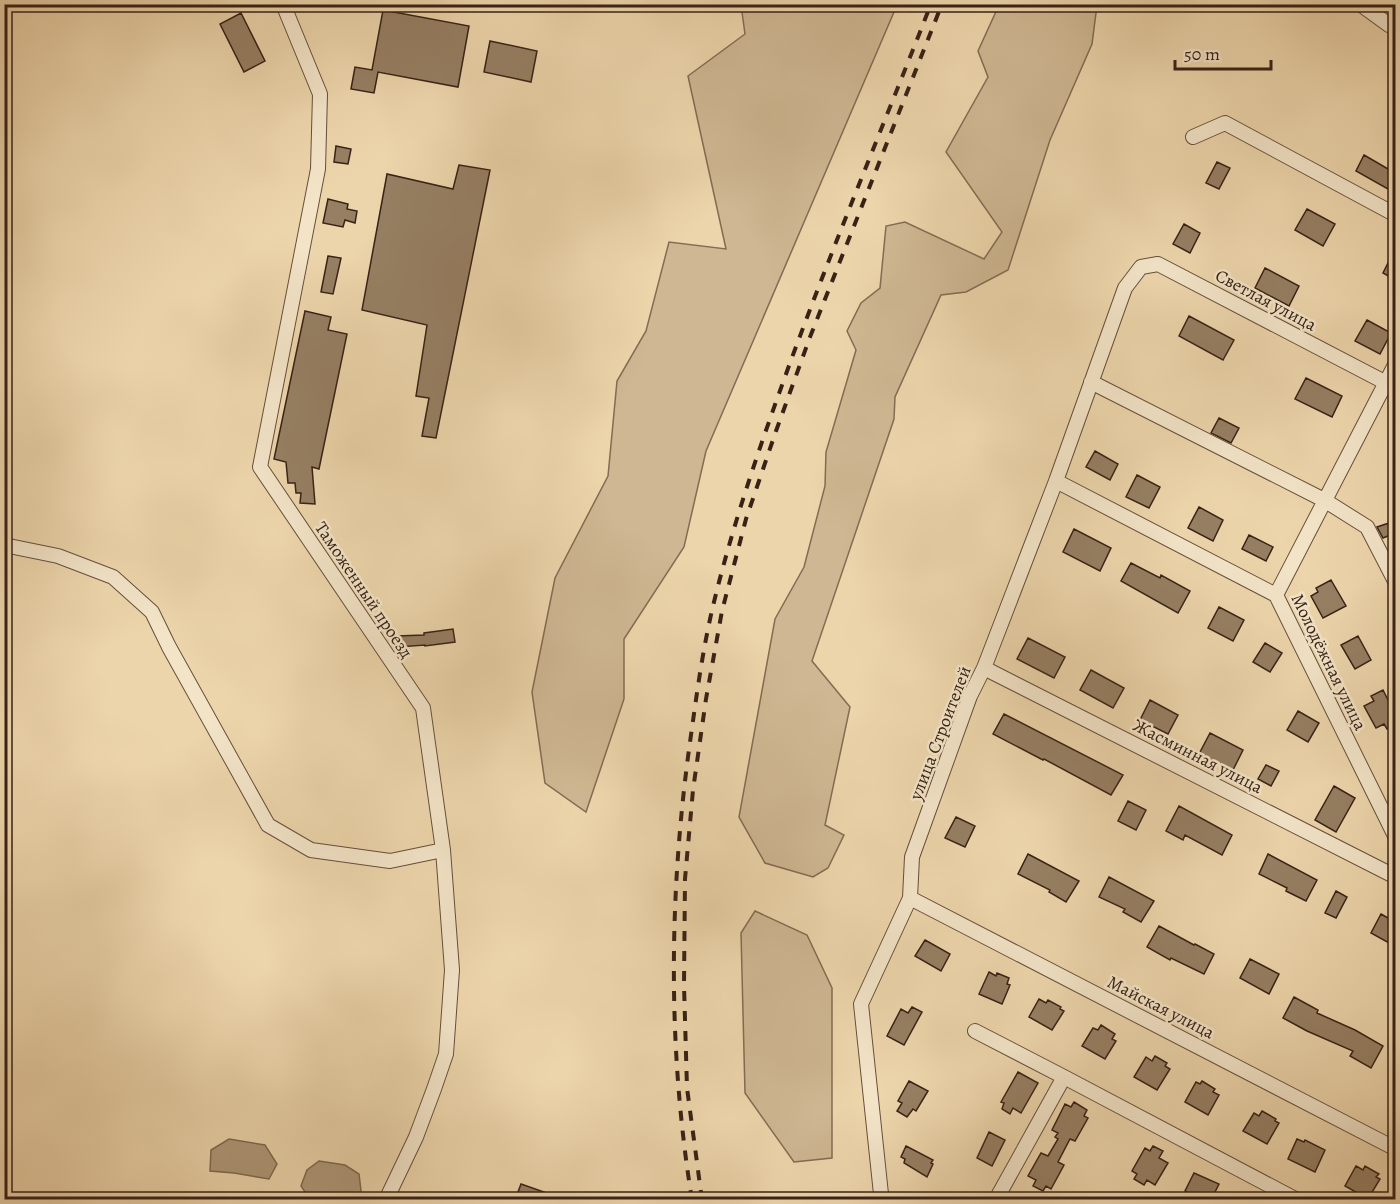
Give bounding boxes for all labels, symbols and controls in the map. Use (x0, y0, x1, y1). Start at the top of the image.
scale bar (1175, 33, 1271, 71)
text: 50 m (1184, 42, 1220, 66)
street label: Светлая улица (1211, 263, 1321, 337)
street label: Таможенный проезд (309, 517, 419, 663)
street label: Молодёжная улица (1285, 590, 1373, 735)
street label: улица Строителей (903, 663, 977, 804)
street label: Жасминная улица (1129, 713, 1268, 799)
street label: Майская улица (1103, 970, 1219, 1045)

